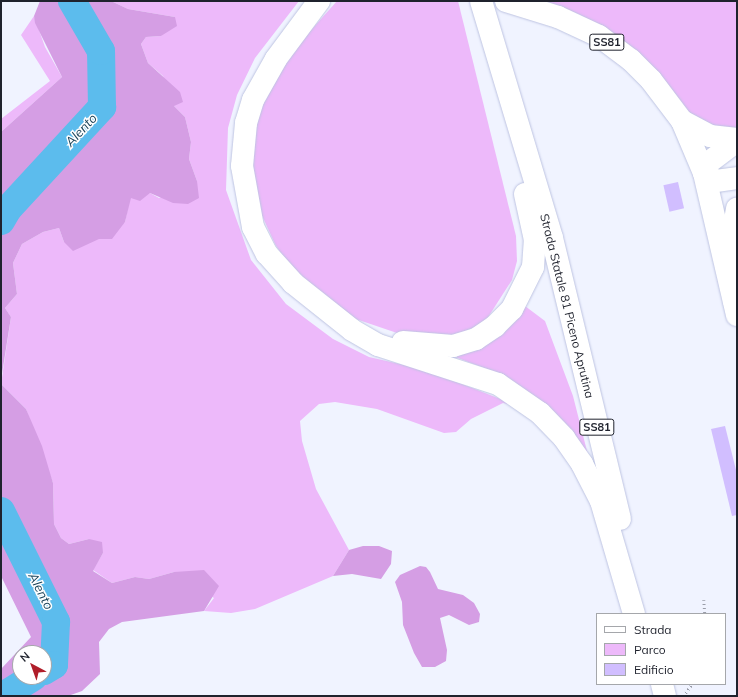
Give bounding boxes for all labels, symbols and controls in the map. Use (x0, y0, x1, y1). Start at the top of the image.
road number: SS81 (589, 33, 625, 51)
water label: Alento (62, 110, 100, 150)
street label: Strada Statale 81 Piceno Aprutina (537, 212, 597, 400)
road number: SS81 (579, 418, 615, 436)
water label: Alento (25, 570, 57, 612)
legend (596, 613, 726, 685)
text: Strada (634, 622, 672, 637)
text: Parco (634, 642, 666, 657)
north arrow (12, 645, 52, 685)
text: N (17, 649, 33, 665)
text: Edificio (634, 662, 674, 677)

